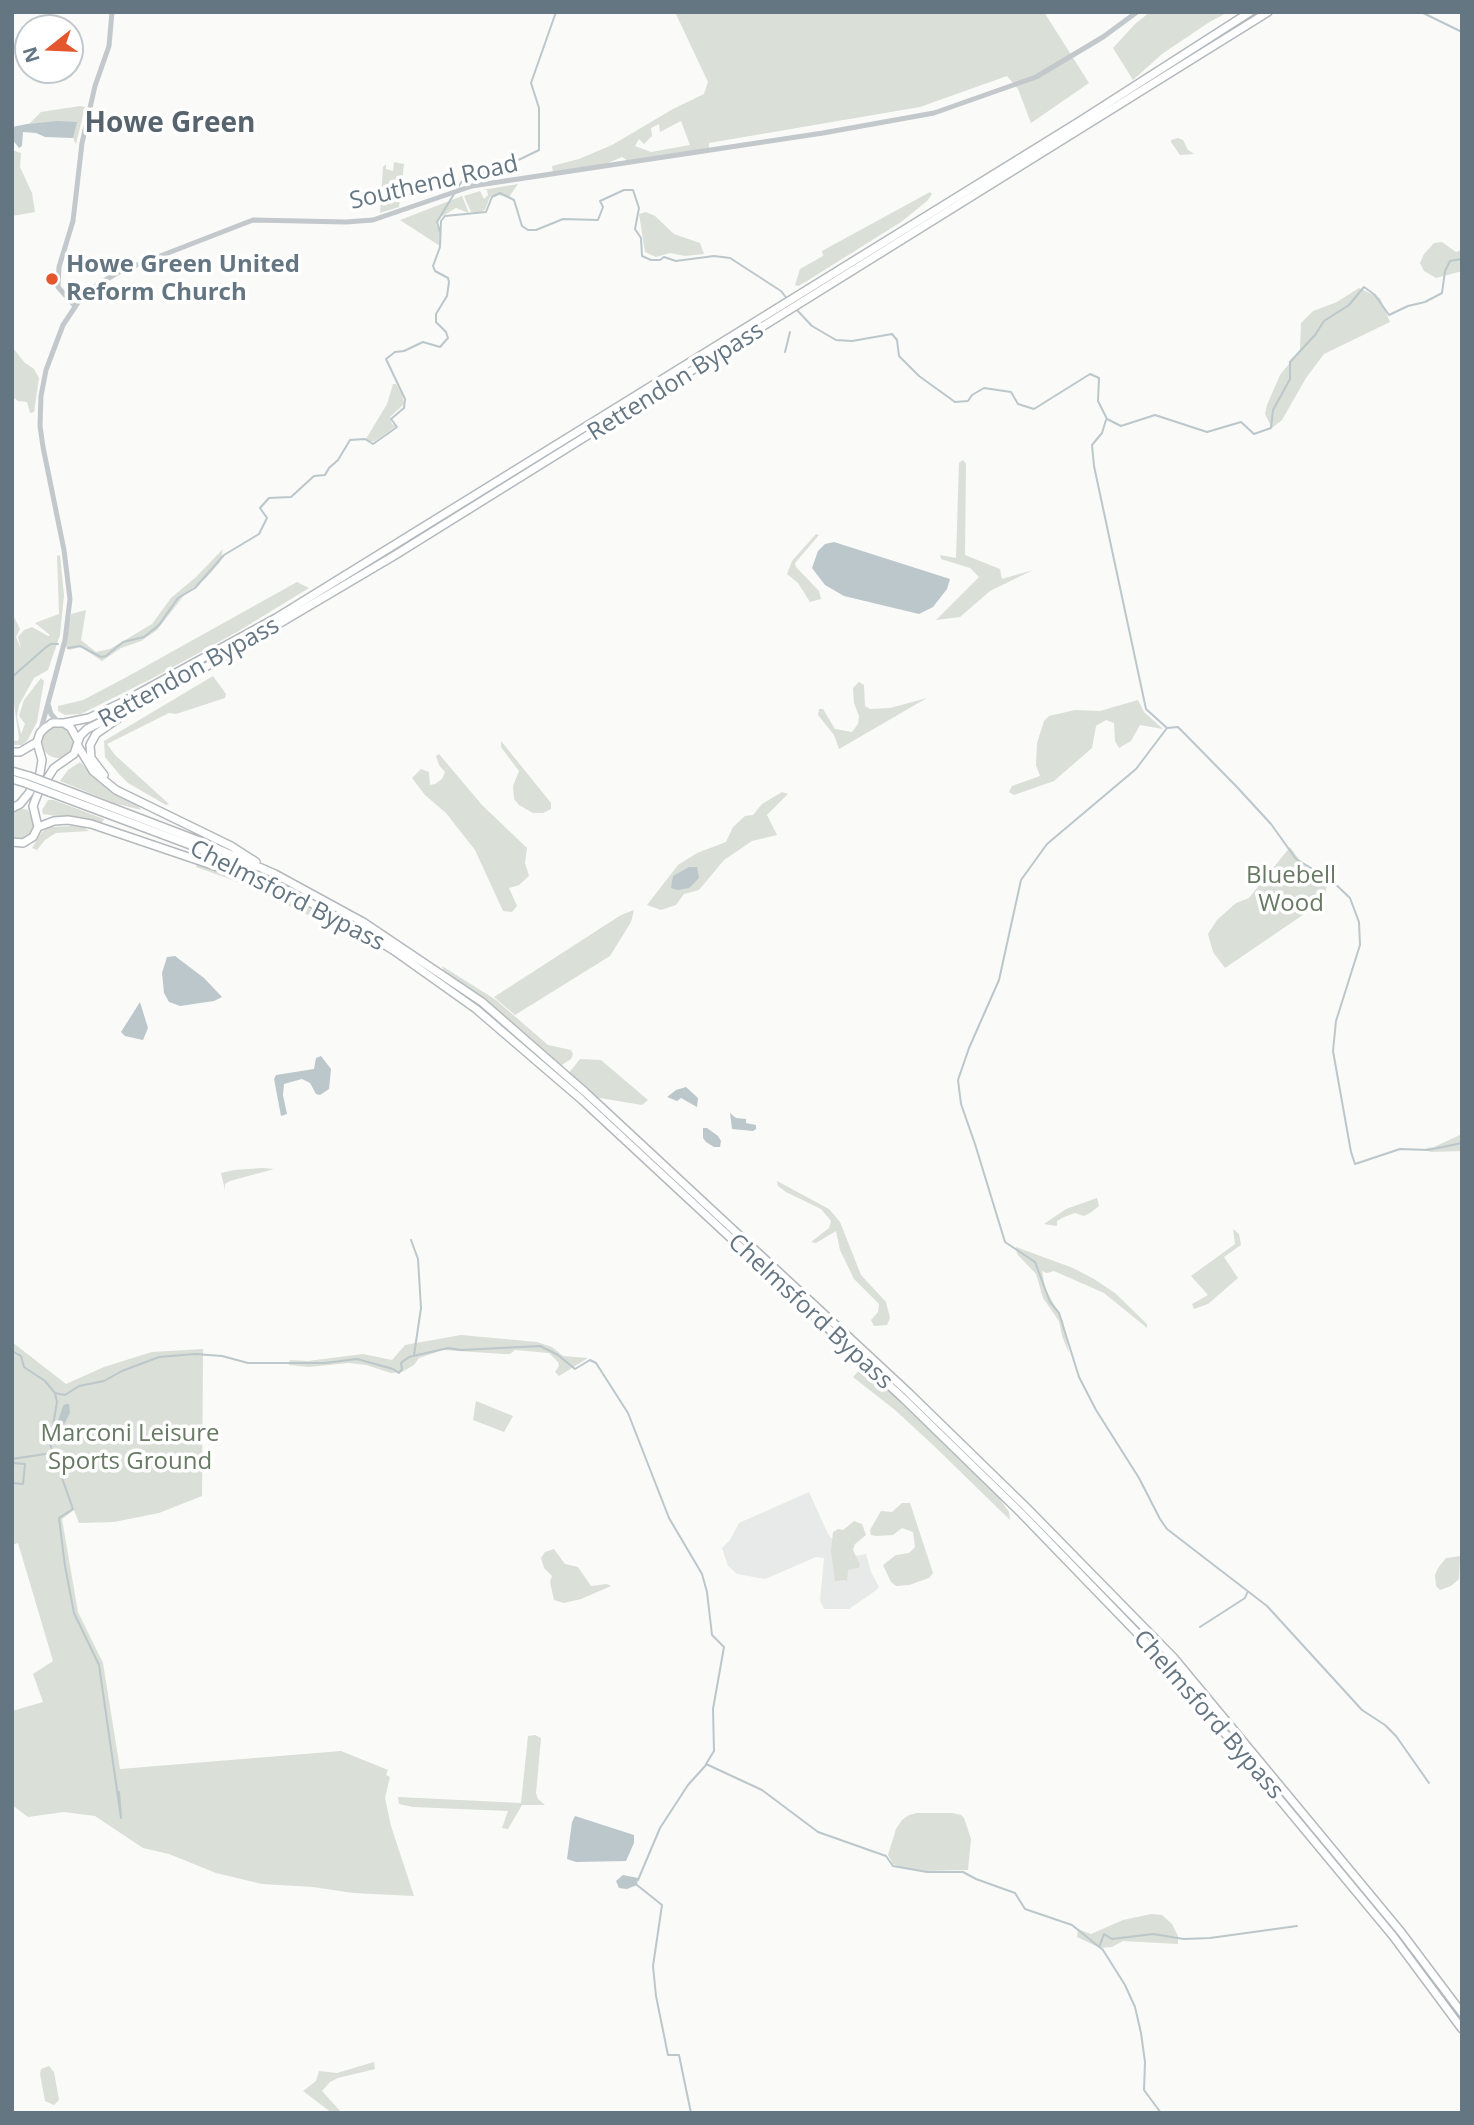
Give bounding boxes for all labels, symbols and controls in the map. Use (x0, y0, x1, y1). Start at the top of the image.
north arrow (14, 14, 84, 84)
text: N (16, 44, 46, 66)
district label: Howe Green (84, 107, 256, 141)
street label: Southend Road (347, 150, 521, 216)
place label: Howe Green United Reform Church (66, 251, 300, 307)
marker: Howe Green United Reform Church (44, 271, 60, 287)
street label: Rettendon Bypass (583, 316, 769, 448)
street label: Rettendon Bypass (94, 611, 284, 735)
street label: Chelmsford Bypass (185, 834, 389, 958)
park label: Bluebell Wood (1246, 862, 1336, 918)
street label: Chelmsford Bypass (722, 1228, 898, 1396)
park label: Marconi Leisure Sports Ground (40, 1420, 220, 1476)
street label: Chelmsford Bypass (1127, 1625, 1289, 1805)

